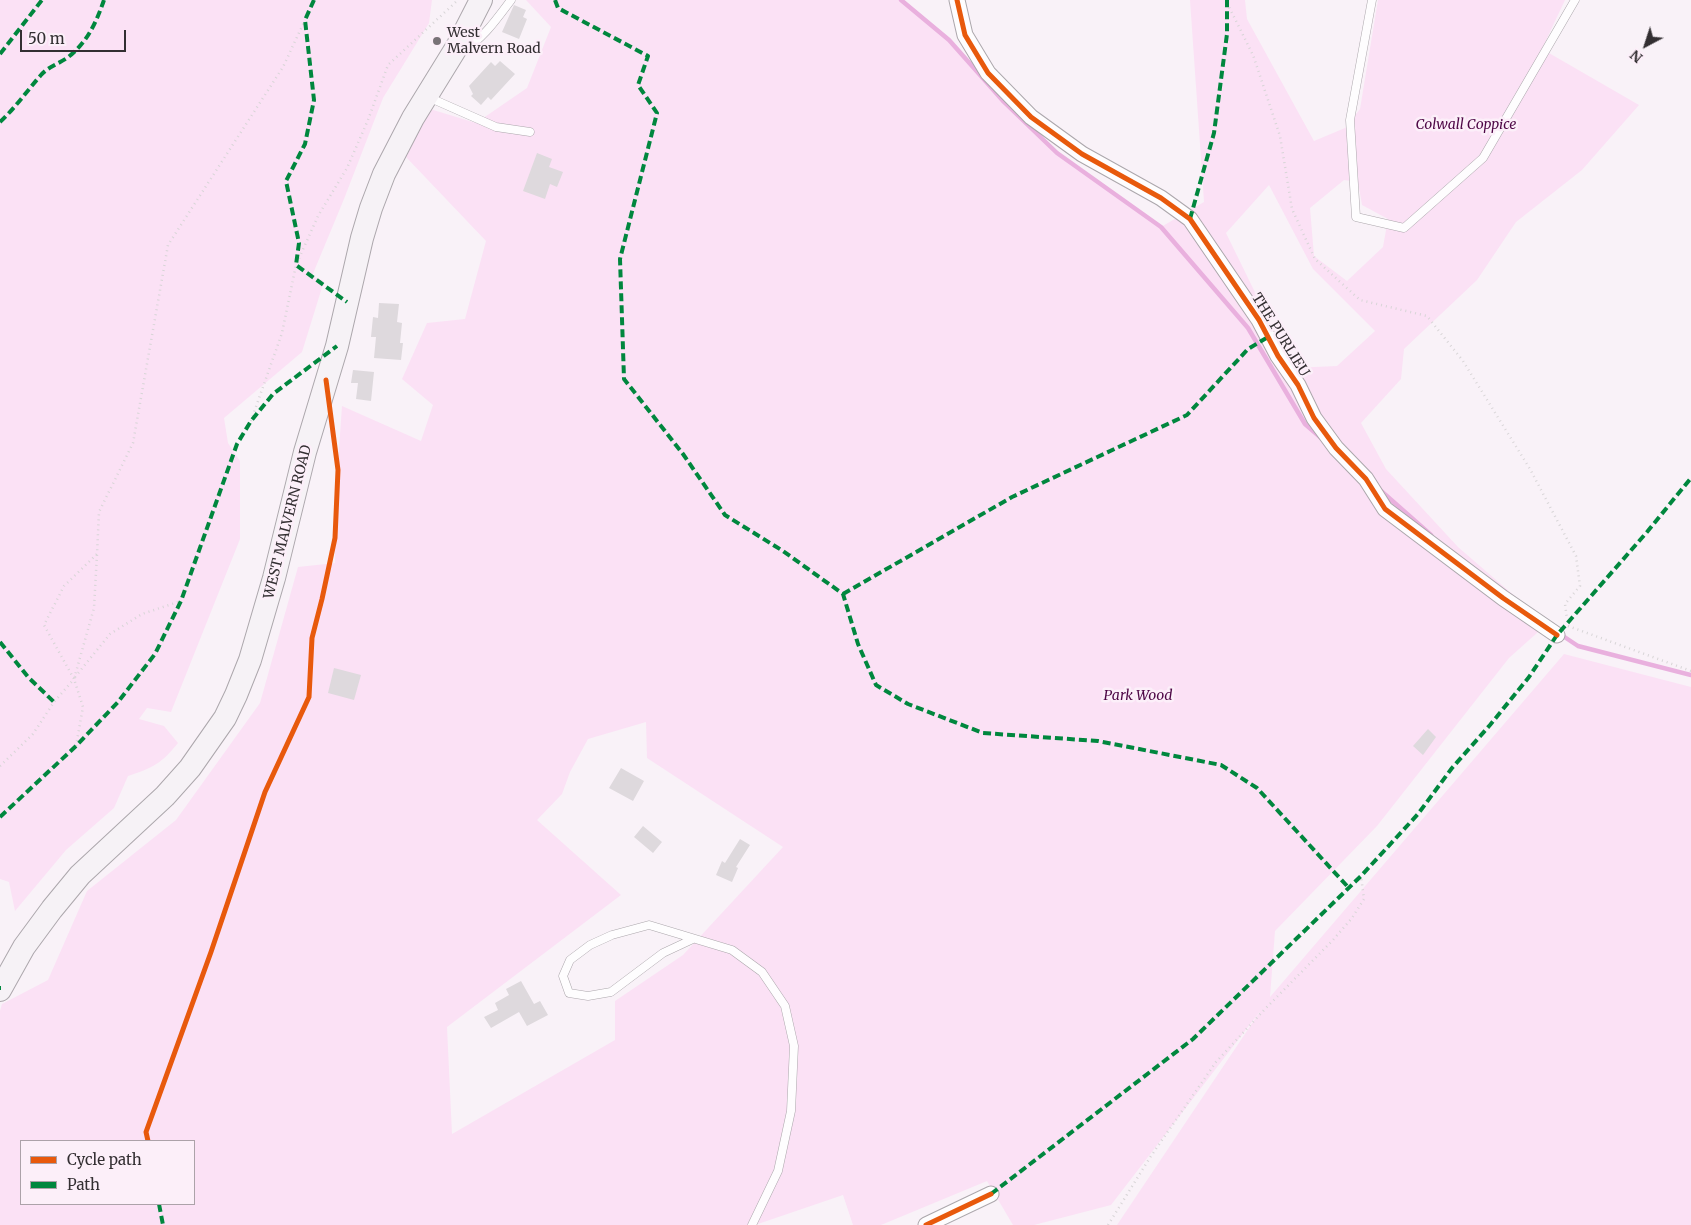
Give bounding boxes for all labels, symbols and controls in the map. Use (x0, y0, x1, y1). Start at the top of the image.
scale bar (22, 20, 129, 52)
north arrow (1621, 20, 1671, 70)
place label: West Malvern Road (447, 25, 541, 58)
text: 50 m (28, 29, 65, 48)
marker: West Malvern Road (431, 35, 443, 47)
text: N (1626, 46, 1646, 67)
park label: Colwall Coppice (1416, 117, 1516, 133)
street label: THE PURLIEU (1248, 290, 1312, 380)
street label: WEST MALVERN ROAD (261, 443, 315, 601)
park label: Park Wood (1104, 688, 1172, 704)
legend (20, 1140, 195, 1205)
text: Cycle path (67, 1150, 142, 1169)
text: Path (67, 1175, 100, 1194)

